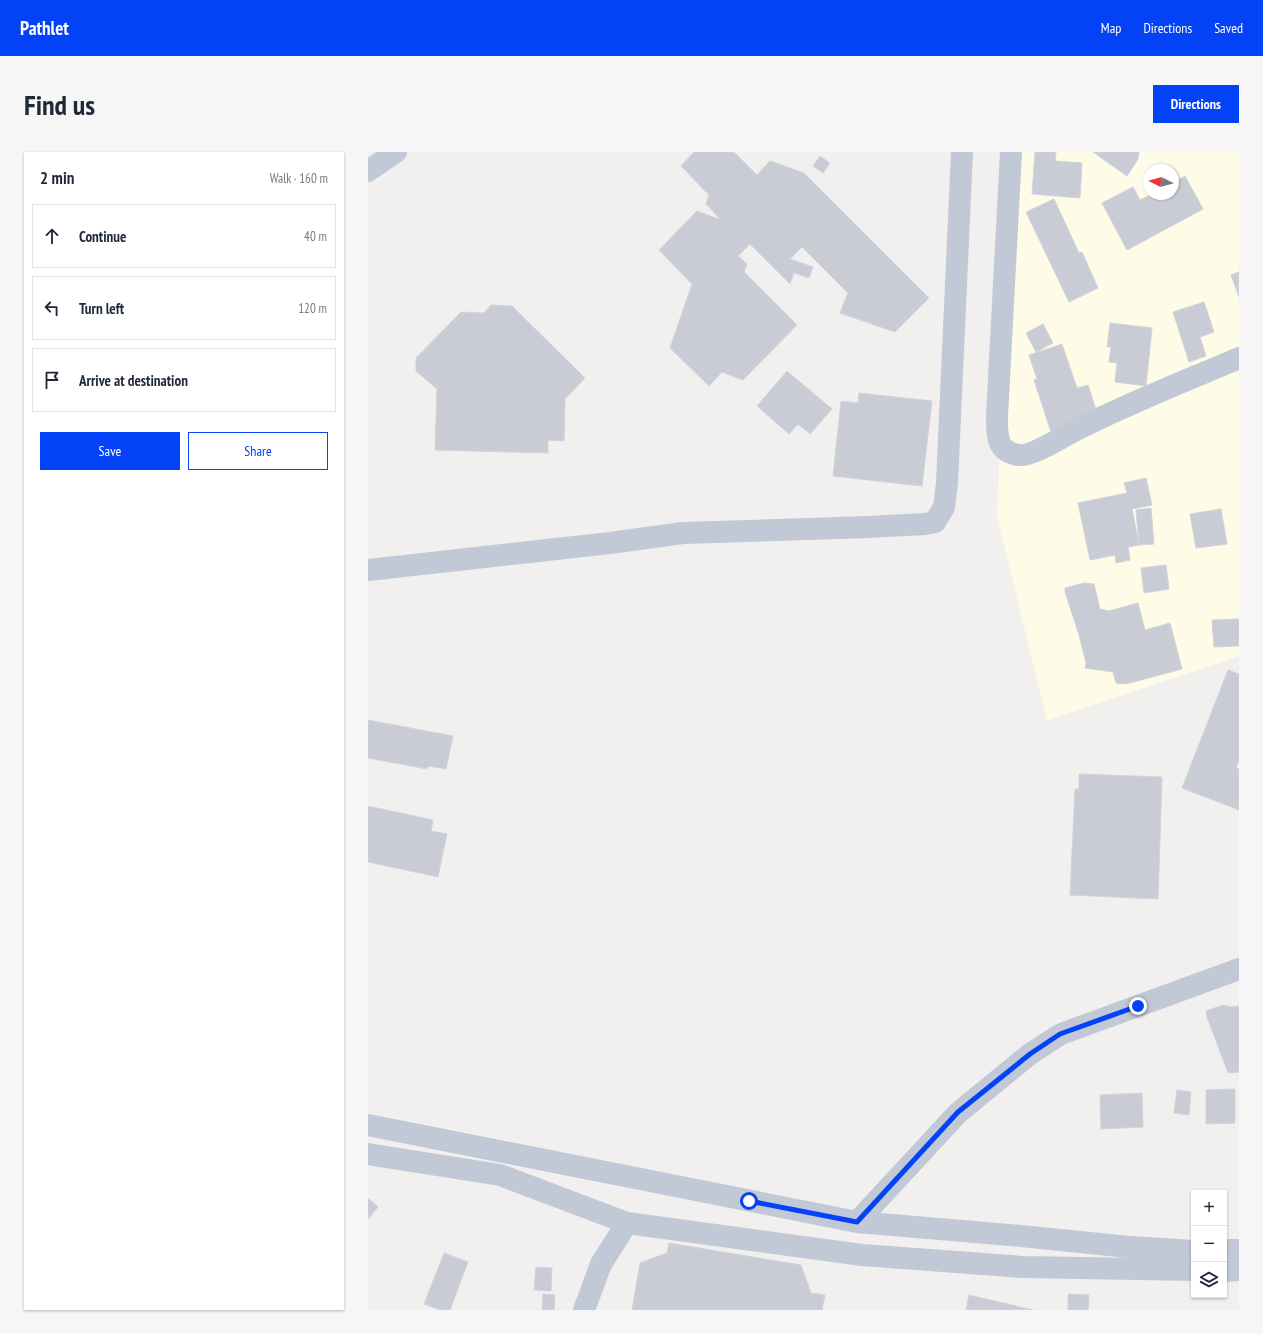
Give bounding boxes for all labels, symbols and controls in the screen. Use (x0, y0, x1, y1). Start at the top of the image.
text: Pathlet (20, 16, 69, 40)
text: Map (1101, 19, 1121, 37)
text: Directions (1143, 19, 1192, 37)
text: Saved (1214, 19, 1243, 37)
button: Directions (1153, 85, 1239, 123)
text: Find us (24, 86, 95, 123)
north arrow (1143, 164, 1179, 200)
text: 2 min (40, 167, 74, 189)
text: Walk · 160 m (270, 170, 328, 187)
icon: ahead (41, 225, 63, 247)
text: Continue (79, 227, 126, 246)
text: 40 m (304, 228, 327, 245)
icon: left (41, 297, 63, 319)
text: Turn left (79, 299, 124, 318)
text: 120 m (298, 300, 327, 317)
icon: arrive (41, 369, 63, 391)
text: Arrive at destination (79, 371, 188, 390)
button: Save (40, 432, 180, 470)
button: Share (188, 432, 328, 470)
route end (1129, 997, 1147, 1015)
map controls (1191, 1190, 1227, 1298)
button: + (1191, 1190, 1227, 1226)
route start (740, 1192, 758, 1210)
button: − (1191, 1226, 1227, 1262)
button: layers (1191, 1262, 1227, 1298)

